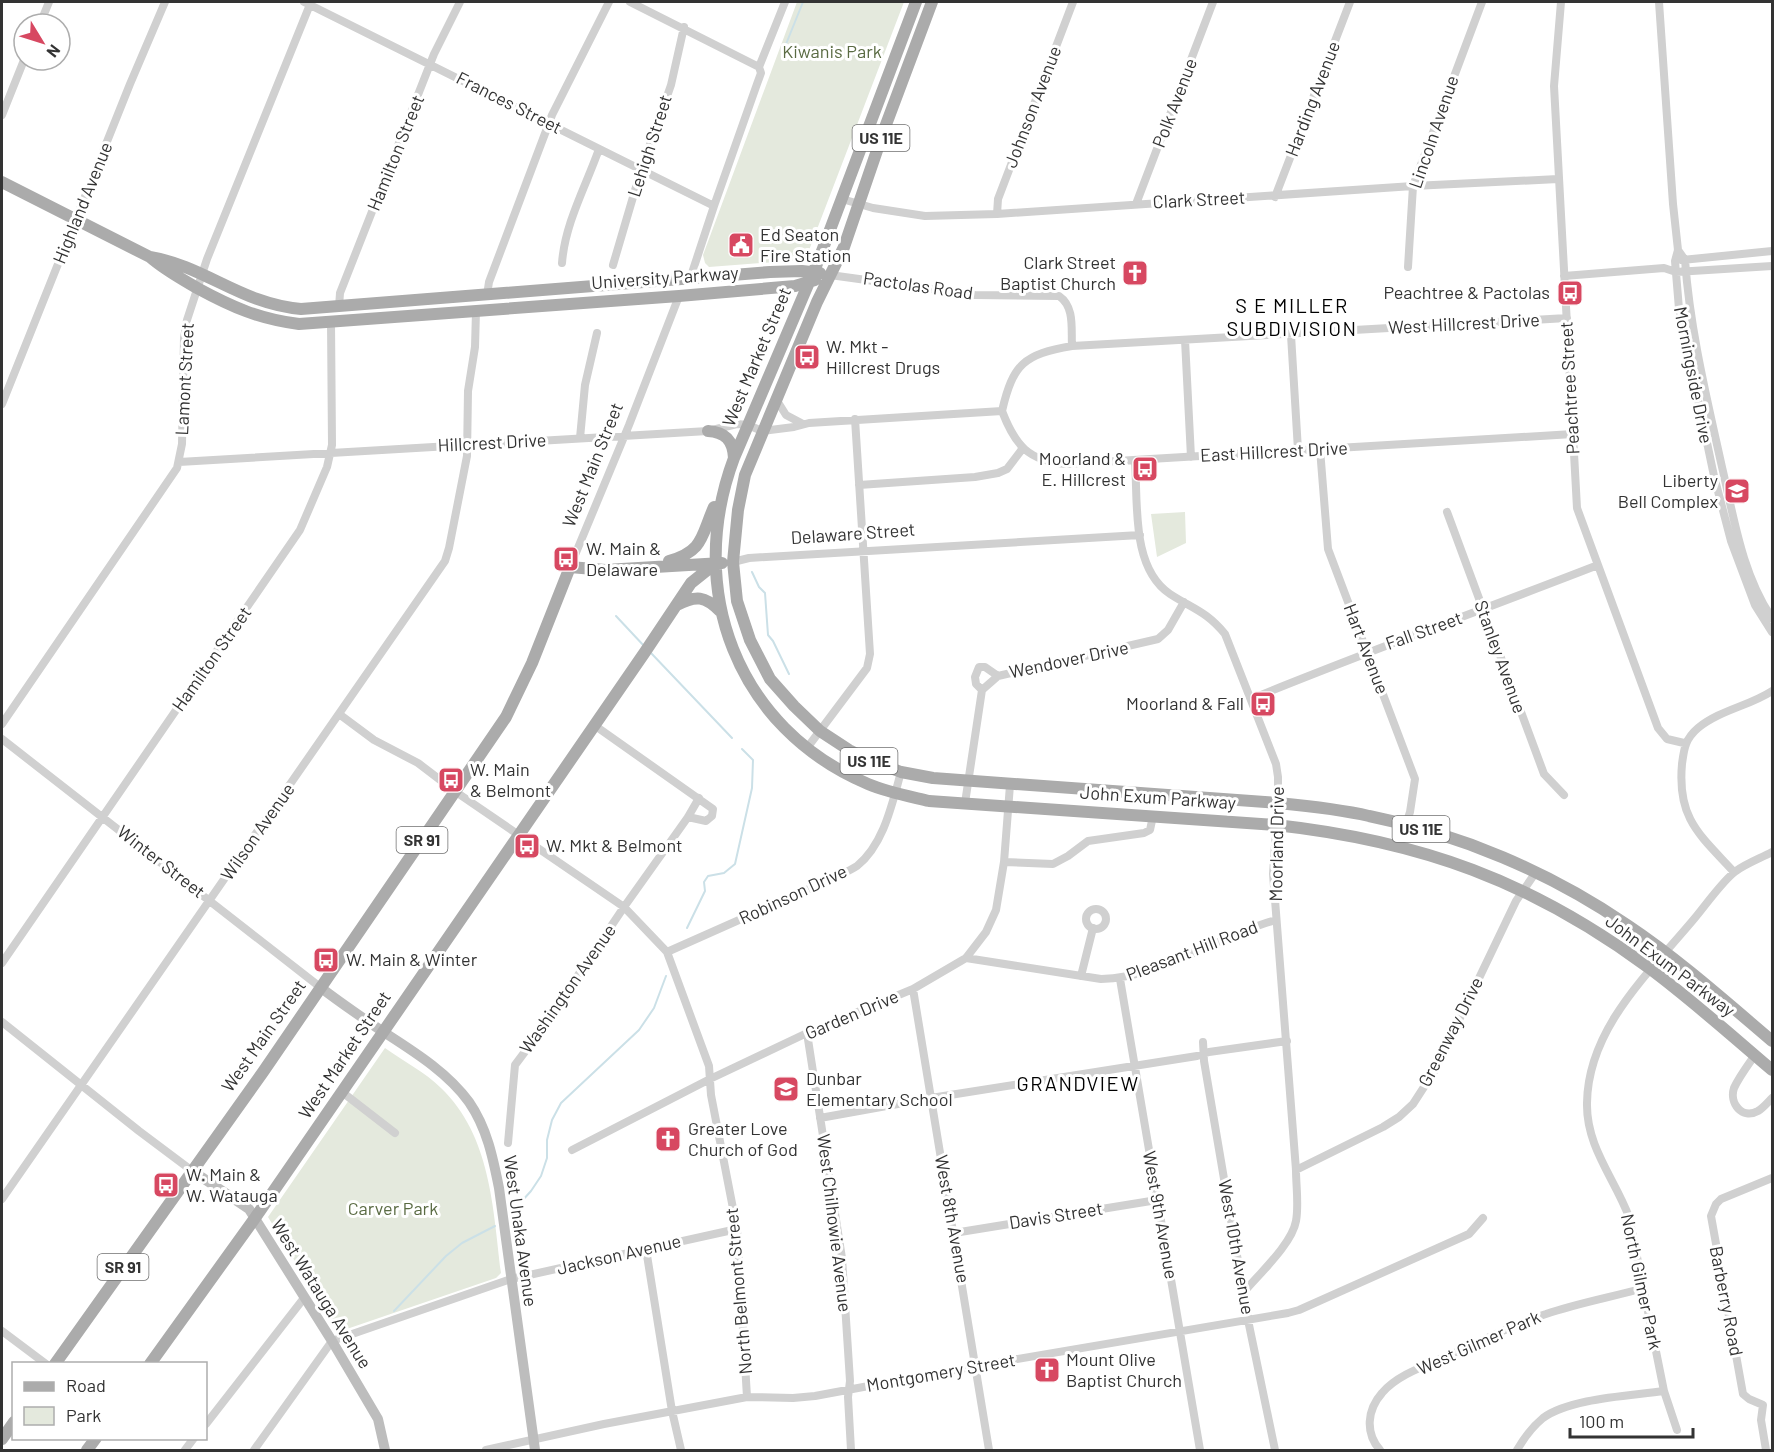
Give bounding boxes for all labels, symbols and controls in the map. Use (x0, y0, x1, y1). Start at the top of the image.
north arrow (12, 12, 72, 72)
street label: Harding Avenue (1280, 38, 1344, 160)
park label: Kiwanis Park (782, 40, 882, 62)
text: N (43, 42, 65, 62)
street label: Johnson Avenue (999, 43, 1065, 171)
street label: Polk Avenue (1147, 55, 1201, 151)
street label: Frances Street (453, 66, 566, 138)
street label: Lincoln Avenue (1403, 72, 1463, 191)
street label: Hamilton Street (362, 91, 428, 214)
street label: Lehigh Street (622, 92, 676, 200)
road number: US 11E (852, 125, 910, 151)
street label: Highland Avenue (48, 139, 116, 267)
street label: Clark Street (1152, 186, 1246, 212)
place label: Ed Seaton Fire Station (760, 223, 851, 266)
public building icon: Ed Seaton Fire Station (726, 230, 756, 260)
place label: Clark Street Baptist Church (1000, 251, 1116, 294)
church icon: Clark Street Baptist Church (1120, 258, 1150, 288)
street label: University Parkway (591, 261, 739, 293)
street label: Pactolas Road (862, 266, 974, 304)
bus stop icon: Peachtree & Pactolas (1555, 278, 1585, 308)
place label: Peachtree & Pactolas (1383, 281, 1550, 303)
street label: West Market Street (717, 284, 795, 430)
district label: S E MILLER SUBDIVISION (1227, 293, 1358, 340)
street label: Morningside Drive (1670, 304, 1718, 445)
street label: West Hillcrest Drive (1388, 308, 1540, 338)
street label: Peachtree Street (1555, 321, 1583, 455)
street label: Lamont Street (170, 322, 198, 436)
place label: W. Mkt - Hillcrest Drugs (826, 335, 940, 378)
bus stop icon: W. Mkt - Hillcrest Drugs (792, 342, 822, 372)
street label: West Main Street (557, 399, 627, 530)
street label: Hillcrest Drive (437, 428, 547, 456)
street label: East Hillcrest Drive (1200, 436, 1348, 466)
place label: Moorland & E. Hillcrest (1039, 447, 1126, 490)
bus stop icon: Moorland & E. Hillcrest (1130, 454, 1160, 484)
place label: Liberty Bell Complex (1618, 469, 1718, 512)
school or university icon: Liberty Bell Complex (1722, 476, 1752, 506)
street label: Delaware Street (790, 518, 916, 548)
place label: W. Main & Delaware (586, 537, 661, 580)
bus stop icon: W. Main & Delaware (551, 544, 581, 574)
street label: Stanley Avenue (1470, 597, 1532, 716)
street label: Hart Avenue (1340, 600, 1394, 697)
street label: Hamilton Street (167, 602, 256, 715)
street label: Fall Street (1382, 606, 1465, 654)
street label: Wendover Drive (1007, 636, 1130, 682)
bus stop icon: Moorland & Fall (1248, 689, 1278, 719)
place label: Moorland & Fall (1126, 692, 1244, 714)
road number: US 11E (840, 748, 898, 774)
place label: W. Main & Belmont (470, 758, 551, 801)
bus stop icon: W. Main & Belmont (436, 765, 466, 795)
street label: Wilson Avenue (216, 779, 299, 884)
street label: John Exum Parkway (1079, 781, 1237, 813)
street label: Moorland Drive (1264, 786, 1288, 902)
road number: US 11E (1392, 816, 1450, 842)
street label: Winter Street (113, 820, 210, 902)
road number: SR 91 (396, 827, 448, 853)
bus stop icon: W. Mkt & Belmont (512, 831, 542, 861)
place label: W. Mkt & Belmont (546, 834, 683, 856)
street label: Robinson Drive (735, 859, 850, 929)
street label: John Exum Parkway (1602, 909, 1740, 1021)
street label: Pleasant Hill Road (1123, 915, 1261, 985)
street label: Washington Avenue (514, 919, 620, 1057)
bus stop icon: W. Main & Winter (311, 945, 341, 975)
place label: W. Main & Winter (346, 948, 478, 970)
street label: Greenway Drive (1413, 973, 1487, 1090)
street label: West Main Street (216, 975, 310, 1096)
street label: Garden Drive (802, 985, 902, 1044)
street label: West Market Street (293, 986, 395, 1122)
place label: Dunbar Elementary School (806, 1067, 953, 1110)
district label: GRANDVIEW (1017, 1071, 1139, 1095)
school or university icon: Dunbar Elementary School (771, 1074, 801, 1104)
place label: Greater Love Church of God (688, 1117, 798, 1160)
church icon: Greater Love Church of God (653, 1124, 683, 1154)
street label: West Chilhowie Avenue (813, 1132, 857, 1313)
street label: West 9th Avenue (1139, 1149, 1183, 1281)
street label: West 8th Avenue (931, 1153, 975, 1285)
street label: West Unaka Avenue (499, 1154, 543, 1308)
place label: W. Main & W. Watauga (186, 1163, 278, 1206)
bus stop icon: W. Main & W. Watauga (151, 1170, 181, 1200)
street label: West 10th Avenue (1214, 1178, 1260, 1316)
park label: Carver Park (348, 1197, 438, 1219)
street label: Davis Street (1007, 1197, 1104, 1233)
street label: North Belmont Street (720, 1207, 756, 1375)
street label: North Gilmer Park (1617, 1212, 1667, 1352)
street label: West Watauga Avenue (267, 1215, 377, 1372)
street label: Jackson Avenue (554, 1229, 683, 1279)
street label: Barberry Road (1706, 1244, 1748, 1358)
road number: SR 91 (98, 1254, 148, 1280)
street label: West Gilmer Park (1413, 1305, 1544, 1379)
street label: Montgomery Street (865, 1348, 1017, 1396)
place label: Mount Olive Baptist Church (1066, 1348, 1182, 1391)
church icon: Mount Olive Baptist Church (1032, 1355, 1062, 1385)
legend (12, 1362, 207, 1440)
text: Road (66, 1374, 106, 1396)
scale bar (1570, 1401, 1693, 1439)
text: Park (66, 1404, 101, 1426)
text: 100 m (1579, 1410, 1624, 1432)

